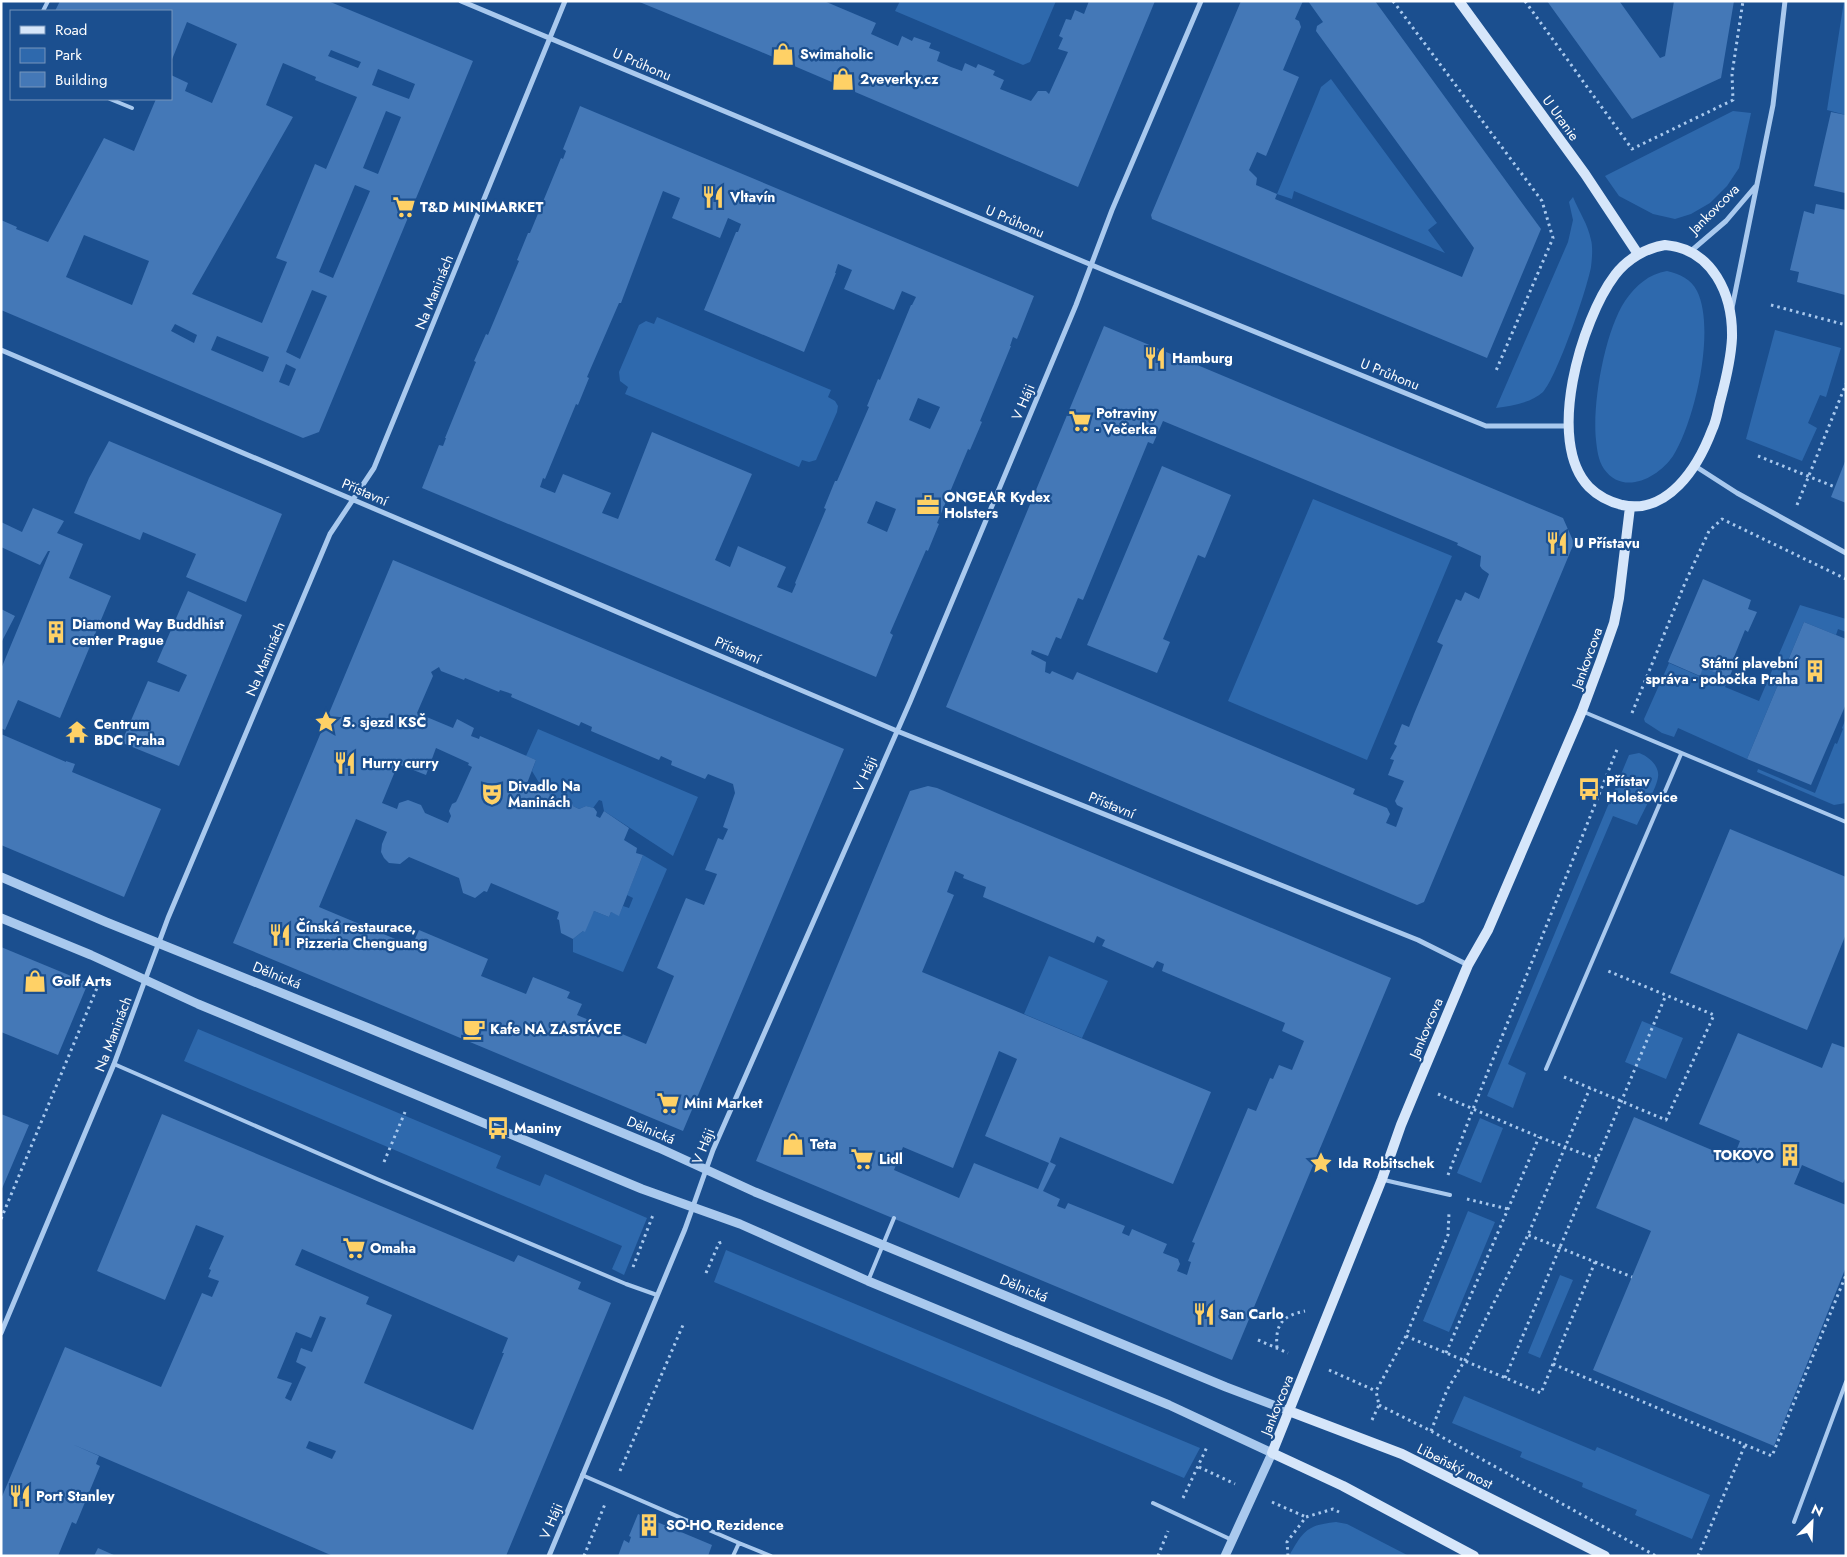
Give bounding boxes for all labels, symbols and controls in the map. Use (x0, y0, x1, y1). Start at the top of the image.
legend (10, 10, 172, 100)
text: Road (55, 19, 87, 41)
shop icon: Swimaholic (770, 41, 796, 67)
street label: U Průhonu (609, 43, 675, 85)
text: Park (55, 44, 82, 66)
place label: Swimaholic (800, 44, 873, 64)
shop icon: 2veverky.cz (830, 66, 856, 92)
text: Building (55, 69, 107, 91)
place label: 2veverky.cz (860, 69, 939, 89)
street label: U Uranie (1538, 91, 1584, 145)
street label: Jankovcova (1683, 179, 1744, 240)
restaurant icon: Vltavín (700, 184, 726, 210)
place label: Vltavín (729, 187, 775, 207)
supermarket icon: T&D MINIMARKET (391, 194, 417, 220)
place label: T&D MINIMARKET (420, 197, 543, 217)
street label: U Průhonu (982, 200, 1048, 242)
street label: Na Maninách (410, 252, 458, 332)
restaurant icon: Hamburg (1142, 345, 1168, 371)
place label: Hamburg (1172, 348, 1233, 368)
street label: U Průhonu (1357, 353, 1423, 395)
street label: V Háji (1006, 381, 1040, 423)
place label: Potraviny - Večerka (1096, 403, 1157, 439)
supermarket icon: Potraviny - Večerka (1067, 408, 1093, 434)
street label: Přístavní (339, 473, 393, 511)
place label: ONGEAR Kydex Holsters (944, 487, 1051, 523)
office icon: ONGEAR Kydex Holsters (915, 492, 941, 518)
restaurant icon: U Přístavu (1544, 530, 1570, 556)
place label: U Přístavu (1574, 533, 1640, 553)
place label: Diamond Way Buddhist center Prague (72, 614, 225, 650)
building icon: Diamond Way Buddhist center Prague (43, 619, 69, 645)
street label: Na Maninách (240, 619, 290, 699)
street label: Jankovcova (1566, 625, 1607, 693)
street label: Přístavní (712, 631, 766, 669)
place label: Státní plavební správa - pobočka Praha (1645, 653, 1799, 689)
building icon: Státní plavební správa - pobočka Praha (1802, 658, 1828, 684)
place icon: 5. sjezd KSČ (313, 709, 339, 735)
place label: 5. sjezd KSČ (342, 712, 426, 732)
place label: Centrum BDC Praha (94, 714, 165, 750)
temple icon: Centrum BDC Praha (64, 719, 90, 745)
restaurant icon: Hurry curry (332, 750, 358, 776)
place label: Hurry curry (362, 753, 439, 773)
street label: V Háji (848, 753, 882, 795)
place label: Přístav Holešovice (1606, 771, 1678, 807)
place label: Divadlo Na Maninách (508, 776, 581, 812)
bus stop icon: Přístav Holešovice (1576, 776, 1602, 802)
theatre icon: Divadlo Na Maninách (479, 781, 505, 807)
street label: Přístavní (1086, 787, 1140, 824)
place label: Čínská restaurace, Pizzeria Chenguang (296, 917, 427, 953)
restaurant icon: Čínská restaurace, Pizzeria Chenguang (267, 922, 293, 948)
street label: Dělnická (250, 956, 304, 994)
shop icon: Golf Arts (22, 968, 48, 994)
place label: Golf Arts (52, 971, 112, 991)
street label: Na Maninách (90, 994, 136, 1074)
street label: Jankovcova (1404, 995, 1448, 1063)
cafe icon: Kafe NA ZASTÁVCE (461, 1016, 487, 1042)
place label: Kafe NA ZASTÁVCE (490, 1019, 621, 1039)
supermarket icon: Mini Market (655, 1090, 681, 1116)
place label: Mini Market (684, 1093, 763, 1113)
street label: Dělnická (624, 1111, 678, 1149)
bus stop icon: Maniny (485, 1115, 511, 1141)
place label: Maniny (514, 1118, 562, 1138)
street label: V Háji (687, 1125, 719, 1167)
shop icon: Teta (780, 1131, 806, 1157)
place label: Teta (810, 1134, 836, 1154)
building icon: TOKOVO (1777, 1142, 1803, 1168)
place label: TOKOVO (1714, 1145, 1774, 1165)
supermarket icon: Lidl (849, 1146, 875, 1172)
place label: Lidl (879, 1149, 903, 1169)
place icon: Ida Robitschek (1308, 1150, 1334, 1176)
place label: Ida Robitschek (1338, 1153, 1435, 1173)
supermarket icon: Omaha (341, 1235, 367, 1261)
place label: Omaha (370, 1238, 416, 1258)
street label: Dělnická (997, 1269, 1051, 1307)
restaurant icon: San Carlo (1191, 1301, 1217, 1327)
place label: San Carlo (1220, 1304, 1284, 1324)
street label: Jankovcova (1255, 1372, 1298, 1440)
street label: Libeňský most (1414, 1438, 1497, 1494)
restaurant icon: Port Stanley (7, 1483, 33, 1509)
place label: Port Stanley (36, 1486, 115, 1506)
north arrow (1787, 1497, 1837, 1547)
text: N (1808, 1499, 1826, 1522)
street label: V Háji (534, 1500, 568, 1542)
building icon: SO-HO Rezidence (636, 1512, 662, 1538)
place label: SO-HO Rezidence (666, 1515, 784, 1535)

